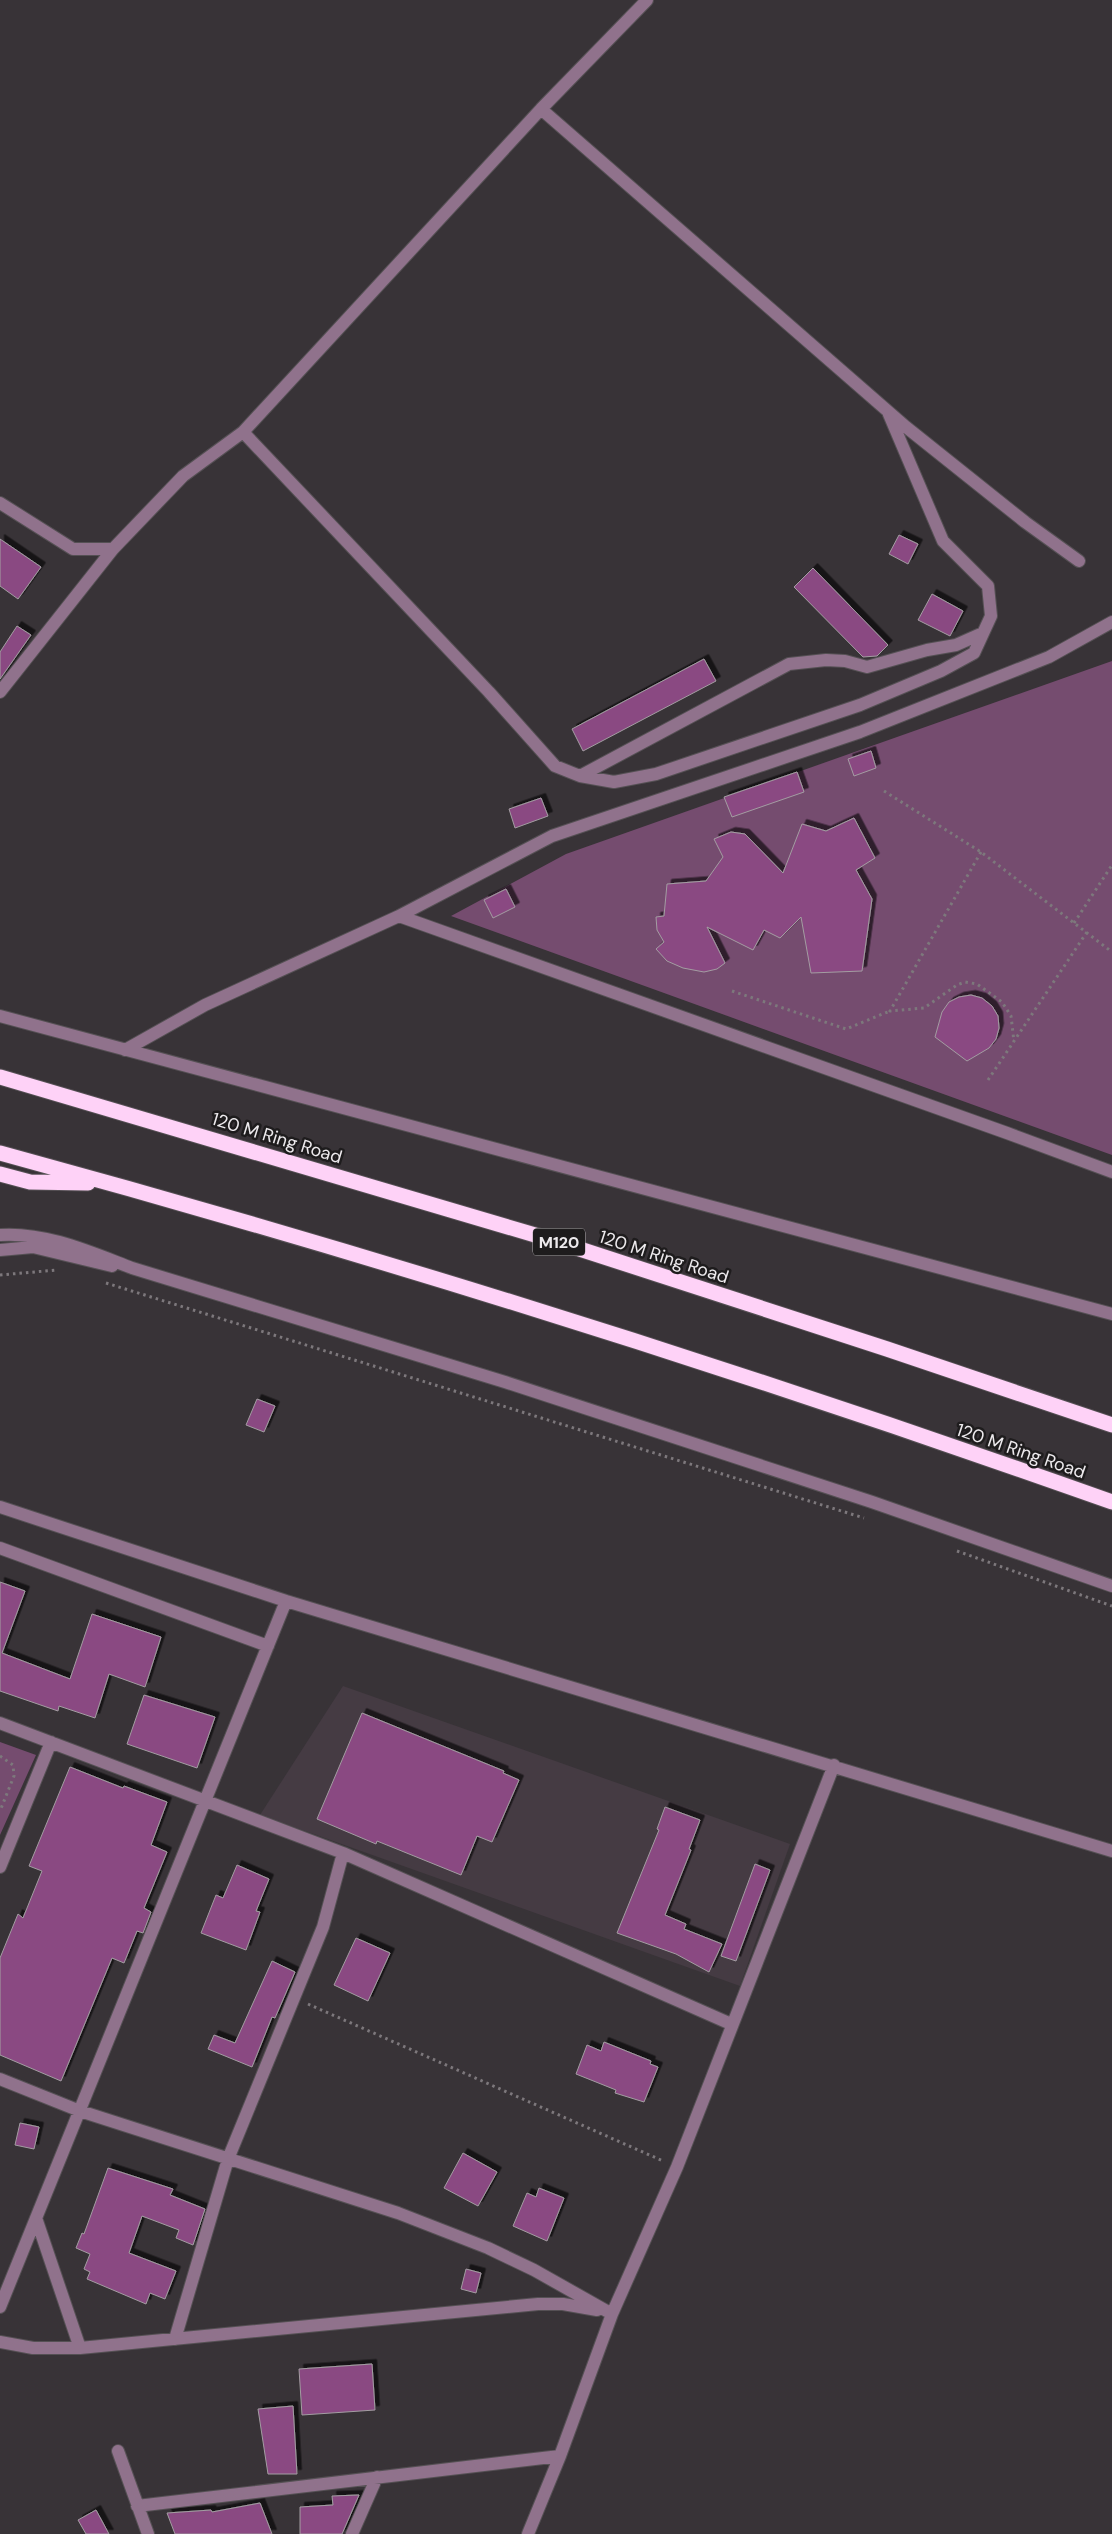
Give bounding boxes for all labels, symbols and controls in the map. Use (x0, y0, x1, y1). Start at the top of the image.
street label: 120 M Ring Road (209, 1107, 345, 1169)
street label: 120 M Ring Road (596, 1225, 732, 1289)
road number: M120 (533, 1228, 585, 1256)
street label: 120 M Ring Road (953, 1418, 1089, 1484)

